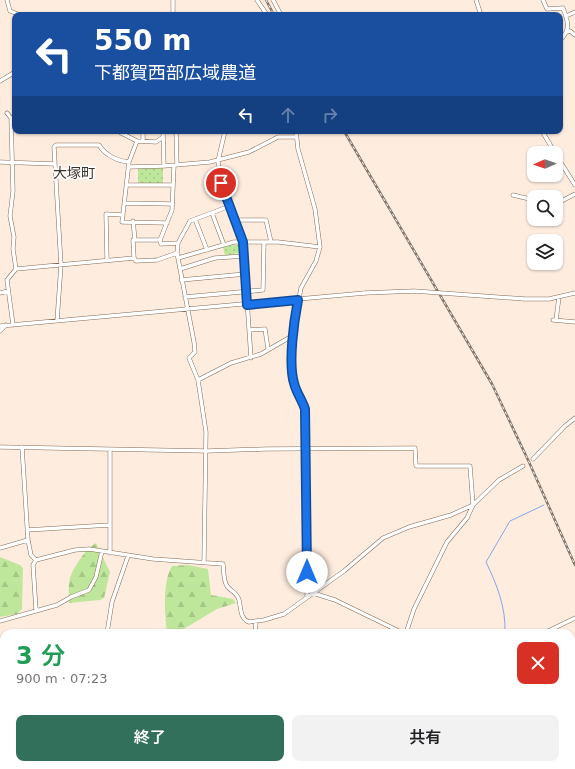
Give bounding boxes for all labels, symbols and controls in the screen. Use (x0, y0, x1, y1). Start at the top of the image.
text: 550 m (94, 24, 191, 57)
icon: left (28, 28, 80, 80)
text: 下都賀西部広域農道 (94, 62, 256, 83)
icon: left (235, 104, 257, 126)
icon: ahead (277, 104, 299, 126)
icon: right (319, 104, 341, 126)
north arrow (527, 146, 563, 182)
map controls (527, 146, 563, 270)
district label: 大塚町 (53, 165, 95, 181)
pin (204, 166, 238, 200)
icon: arrive (210, 172, 232, 194)
button: search (527, 190, 563, 226)
button: layers (527, 234, 563, 270)
position arrow (286, 551, 328, 593)
text: 3 分 (16, 642, 65, 670)
button: close (517, 642, 559, 684)
text: 900 m · 07:23 (16, 671, 107, 686)
button: 終了 (16, 715, 284, 761)
button: 共有 (292, 715, 559, 761)

